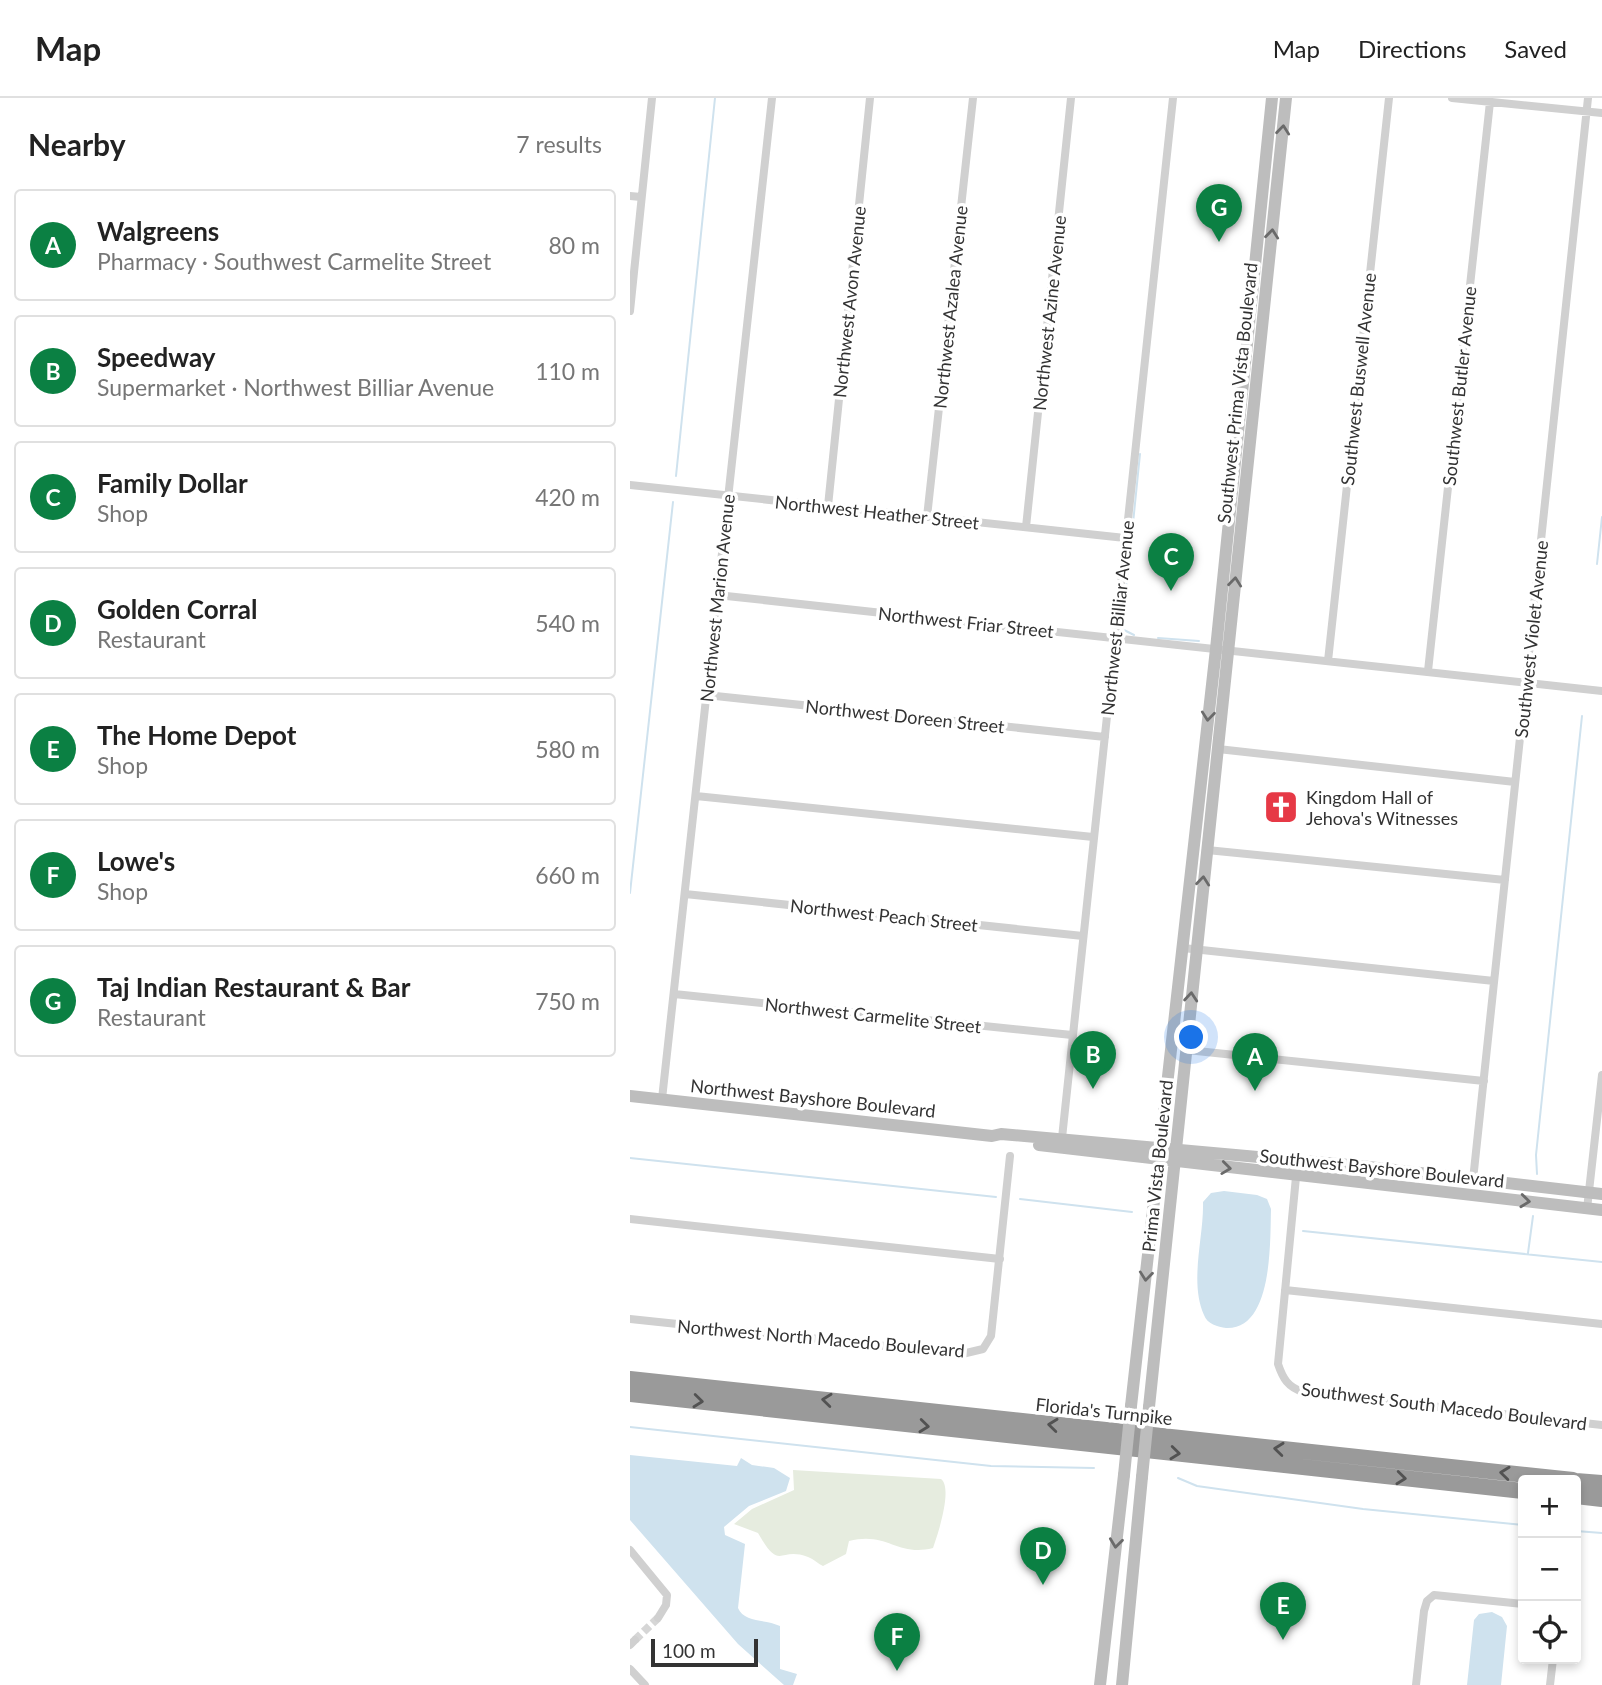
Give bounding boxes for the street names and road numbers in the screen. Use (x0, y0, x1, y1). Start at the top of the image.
street label: Northwest Azalea Avenue (928, 204, 972, 410)
street label: Northwest Avon Avenue (828, 205, 870, 399)
street label: Northwest Azine Avenue (1028, 214, 1070, 412)
street label: Southwest Prima Vista Boulevard (1212, 262, 1262, 524)
street label: Southwest Buswell Avenue (1336, 272, 1380, 486)
street label: Southwest Butler Avenue (1438, 285, 1480, 487)
street label: Northwest Heather Street (774, 490, 981, 534)
street label: Northwest Marion Avenue (695, 493, 739, 703)
street label: Northwest Billiar Avenue (1096, 519, 1138, 717)
street label: Southwest Violet Avenue (1510, 539, 1552, 739)
street label: Northwest Friar Street (877, 602, 1055, 642)
street label: Northwest Doreen Street (804, 695, 1006, 737)
street label: Northwest Peach Street (789, 894, 979, 936)
street label: Northwest Carmelite Street (764, 993, 983, 1037)
street label: Northwest Bayshore Boulevard (689, 1074, 937, 1122)
street label: Prima Vista Boulevard (1137, 1079, 1177, 1253)
street label: Southwest Bayshore Boulevard (1258, 1144, 1506, 1192)
street label: Northwest North Macedo Boulevard (676, 1314, 966, 1362)
street label: Southwest South Macedo Boulevard (1300, 1378, 1588, 1434)
street label: Florida's Turnpike (1034, 1393, 1174, 1429)

